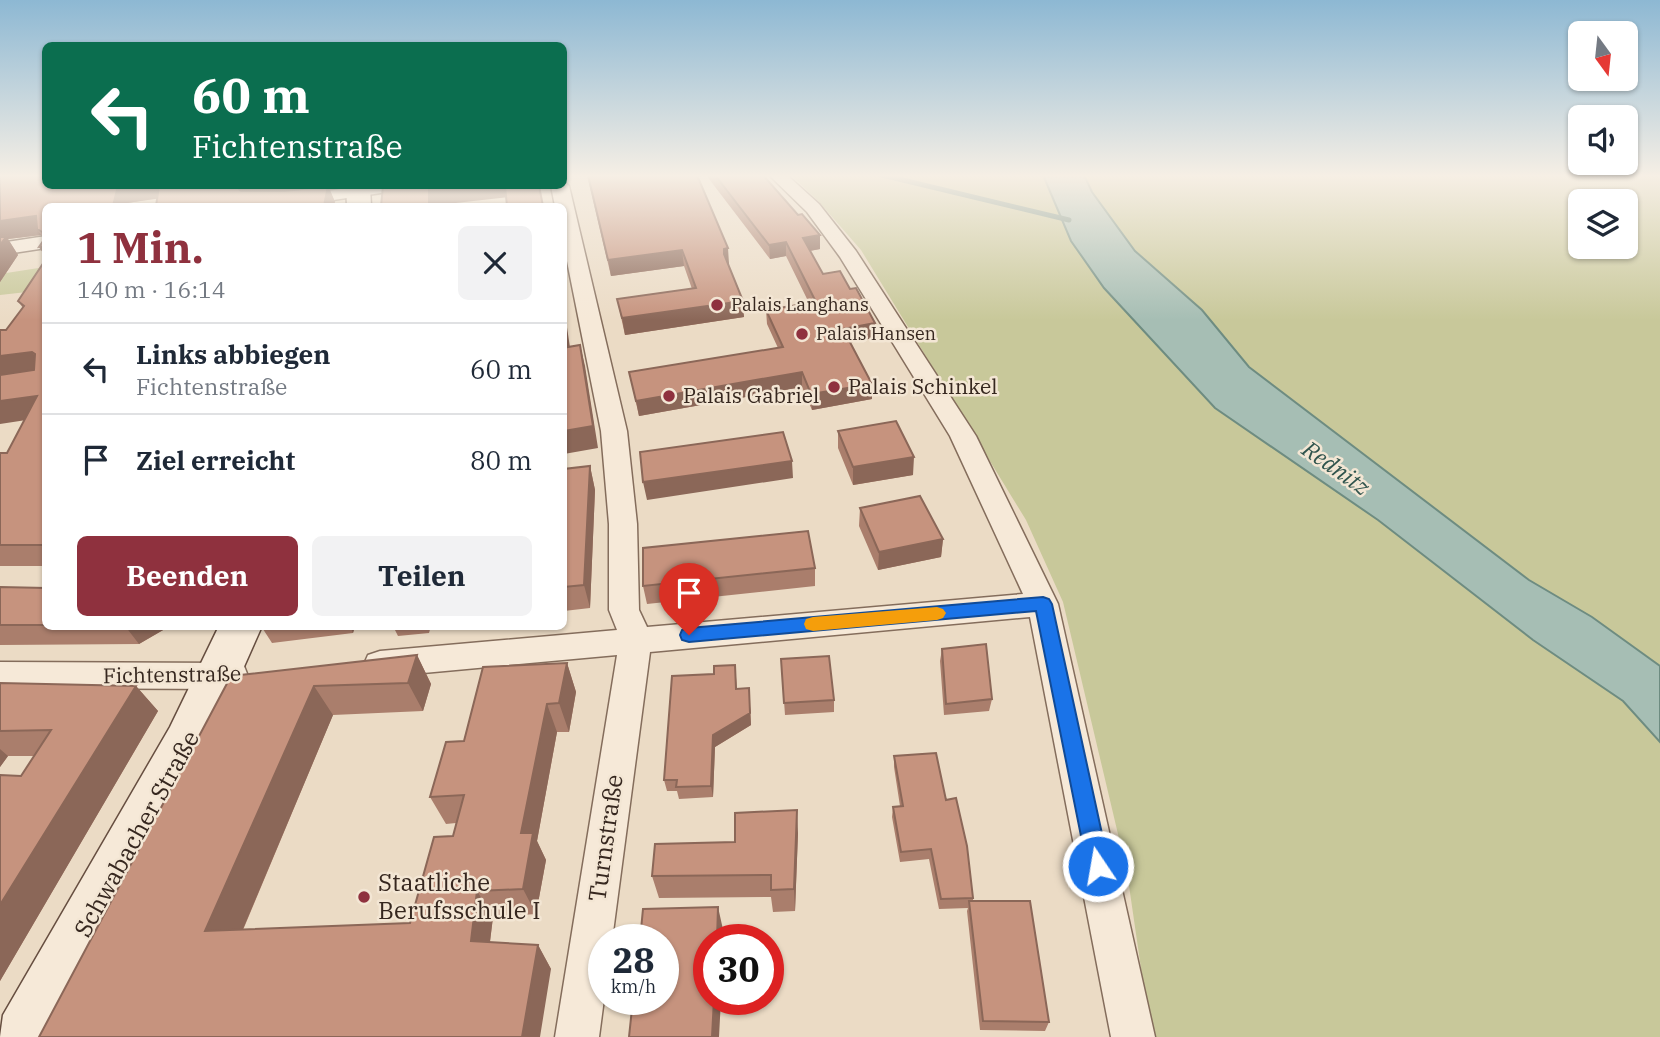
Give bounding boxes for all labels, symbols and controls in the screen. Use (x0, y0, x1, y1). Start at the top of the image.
north arrow (1568, 21, 1638, 91)
map controls (1568, 21, 1638, 259)
text: 60 m (192, 63, 310, 126)
icon: left (77, 70, 168, 161)
button: sound (1568, 105, 1638, 175)
text: Fichtenstraße (192, 125, 403, 167)
button: layers (1568, 189, 1638, 259)
text: 1 Min. (77, 220, 204, 275)
button: close (458, 226, 532, 300)
text: 140 m · 16:14 (77, 274, 226, 304)
place label: Palais Langhans (731, 293, 869, 316)
marker: Palais Langhans (709, 297, 725, 313)
place label: Palais Hansen (816, 322, 936, 345)
marker: Palais Hansen (794, 326, 810, 342)
text: Links abbiegen (136, 337, 331, 371)
icon: left (77, 350, 115, 388)
text: 60 m (470, 352, 532, 386)
text: Fichtenstraße (136, 371, 287, 401)
place label: Palais Schinkel (848, 372, 998, 400)
marker: Palais Schinkel (826, 379, 842, 395)
place label: Palais Gabriel (683, 381, 819, 409)
marker: Palais Gabriel (661, 388, 677, 404)
water label: Rednitz (1296, 433, 1376, 501)
icon: arrive (77, 441, 115, 479)
text: Ziel erreicht (136, 443, 295, 477)
text: 80 m (470, 443, 532, 477)
button: Beenden (77, 536, 298, 616)
button: Teilen (312, 536, 532, 616)
pin (659, 563, 719, 635)
icon: arrive (670, 574, 708, 612)
street label: Fichtenstraße (103, 659, 241, 689)
street label: Schwabacher Straße (66, 725, 206, 942)
street label: Turnstraße (580, 772, 630, 903)
position arrow (1061, 829, 1135, 903)
place label: Staatliche Berufsschule I (378, 866, 541, 926)
marker: Staatliche Berufsschule I (356, 889, 372, 905)
speed limit sign: 30 (693, 924, 784, 1015)
text: 28 (612, 937, 655, 983)
text: km/h (611, 975, 656, 998)

